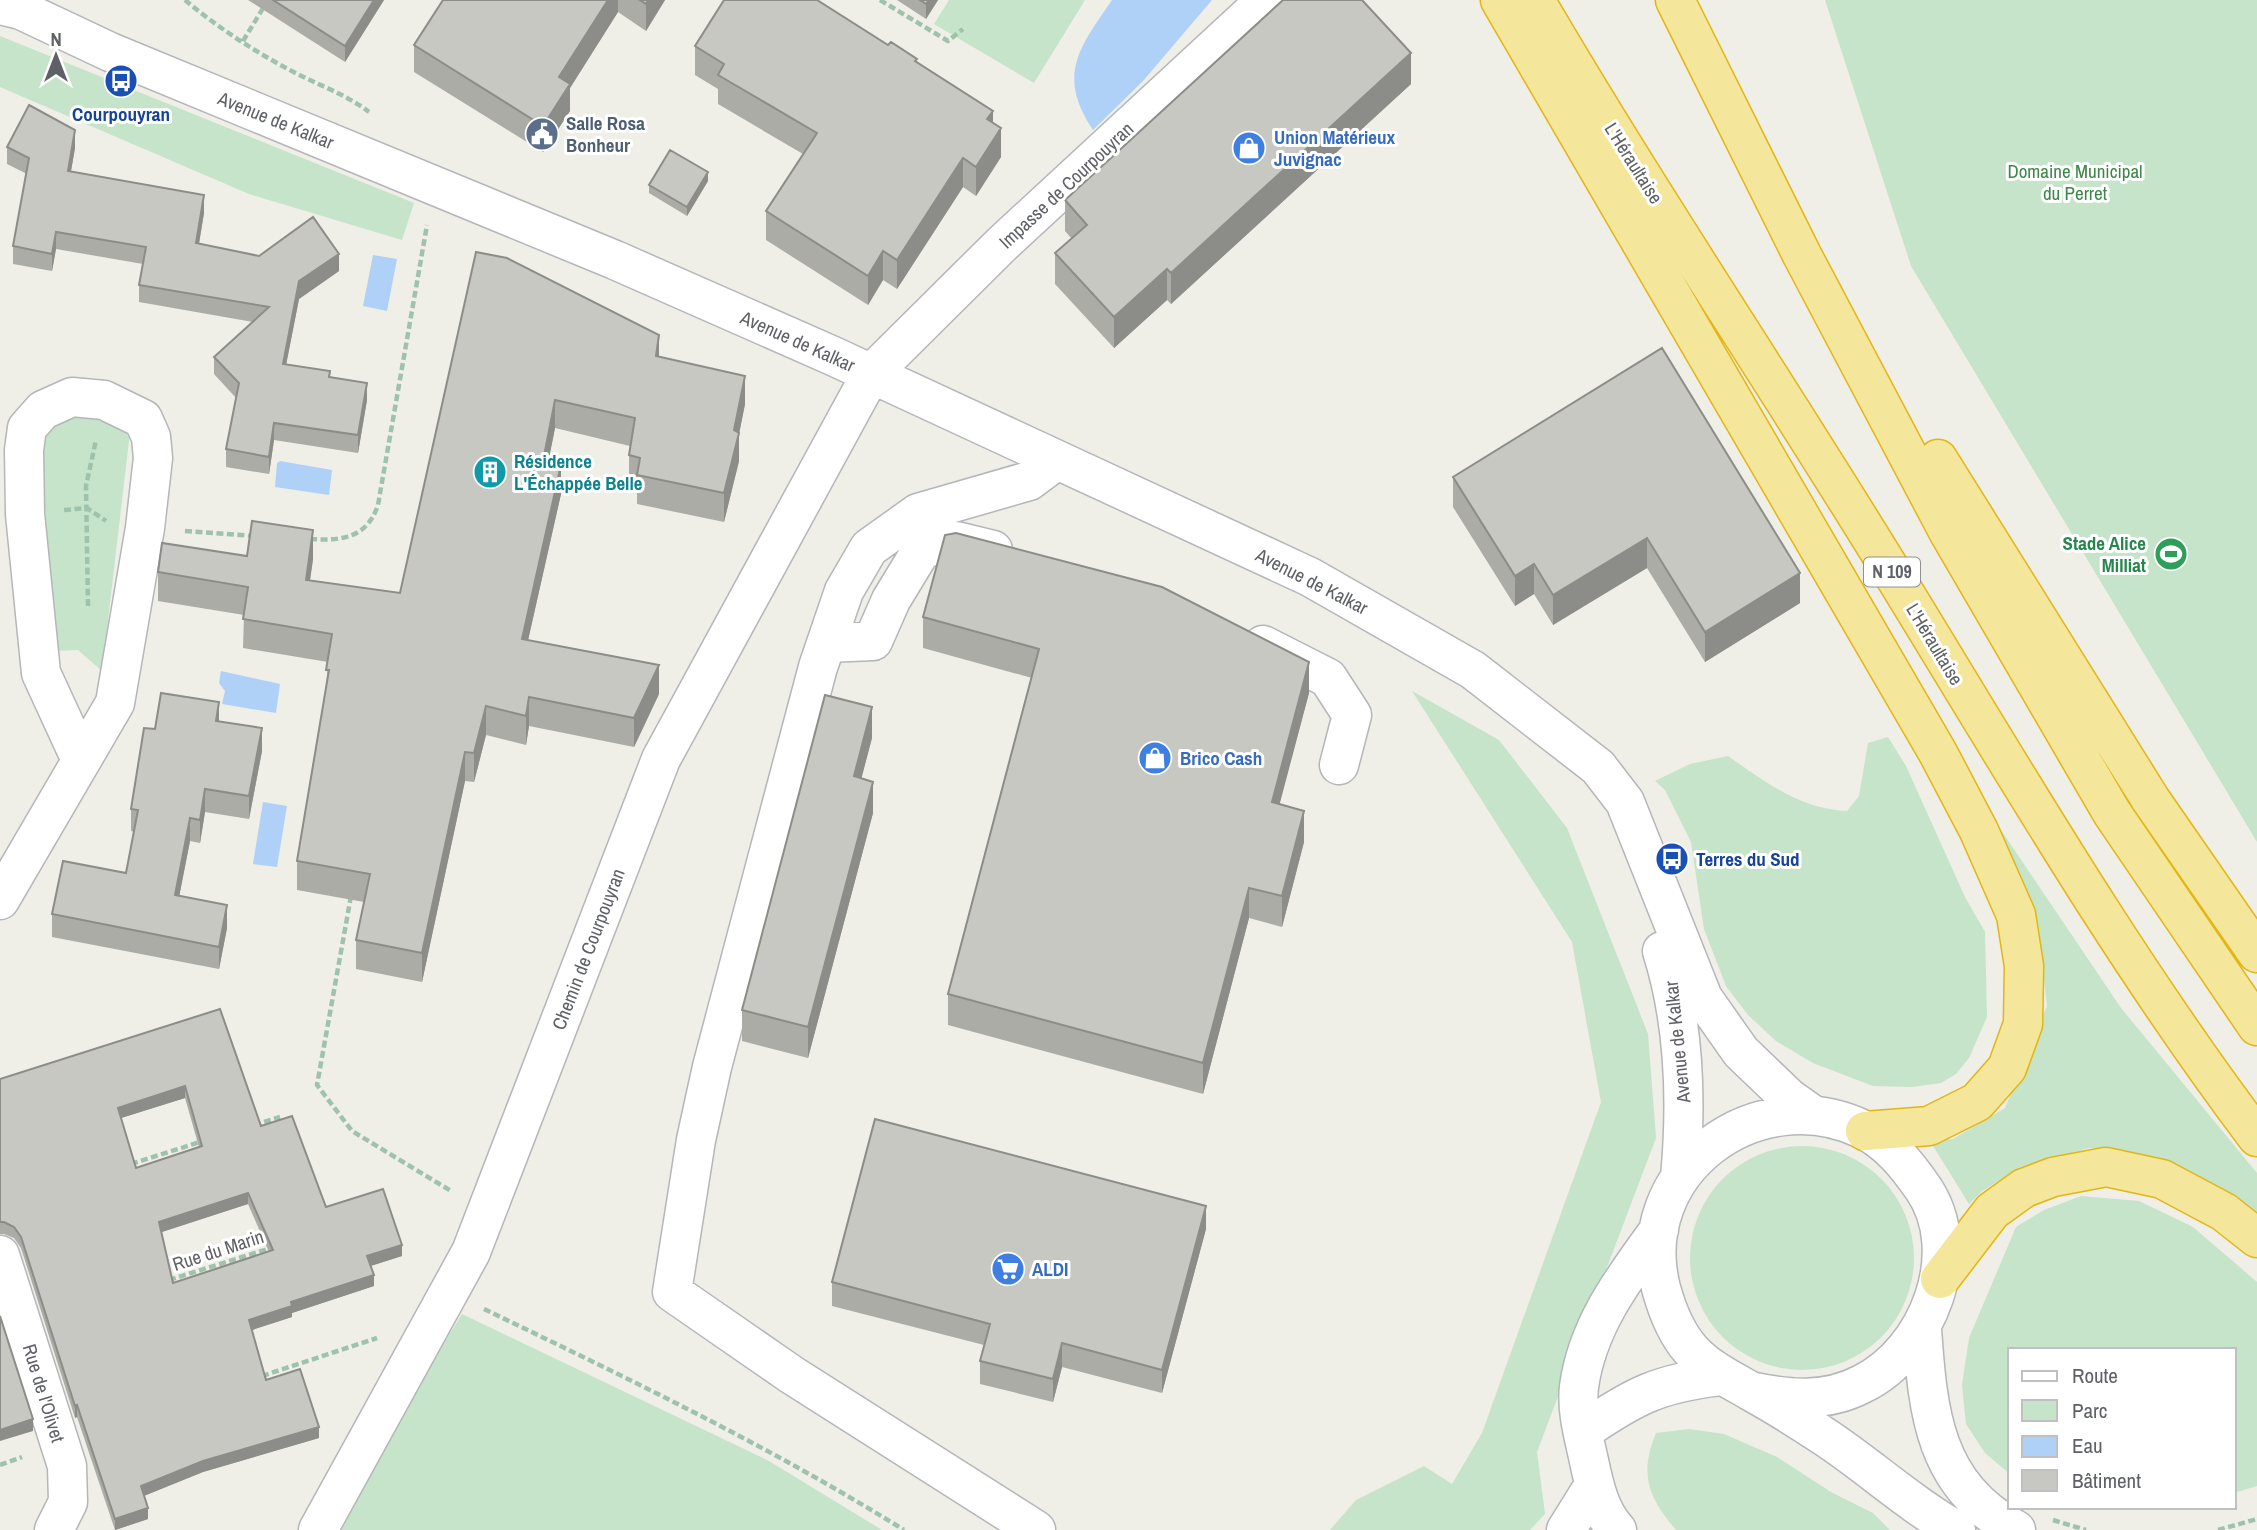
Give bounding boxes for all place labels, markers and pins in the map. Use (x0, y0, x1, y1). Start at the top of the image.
bus stop icon: Courpouyran (102, 62, 140, 100)
place label: Courpouyran (72, 101, 170, 127)
place label: Salle Rosa Bonheur (566, 110, 645, 158)
public building icon: Salle Rosa Bonheur (523, 115, 561, 153)
place label: Union Matérieux Juvignac (1274, 124, 1396, 172)
shop icon: Union Matérieux Juvignac (1230, 129, 1268, 167)
place label: Résidence L'Échappée Belle (514, 448, 643, 496)
building icon: Résidence L'Échappée Belle (471, 453, 509, 491)
place label: Stade Alice Milliat (2063, 530, 2146, 578)
sports icon: Stade Alice Milliat (2152, 535, 2190, 573)
shop icon: Brico Cash (1136, 739, 1174, 777)
place label: Brico Cash (1180, 745, 1262, 771)
bus stop icon: Terres du Sud (1653, 840, 1691, 878)
place label: Terres du Sud (1696, 846, 1800, 872)
supermarket icon: ALDI (989, 1250, 1027, 1288)
place label: ALDI (1032, 1256, 1068, 1282)

